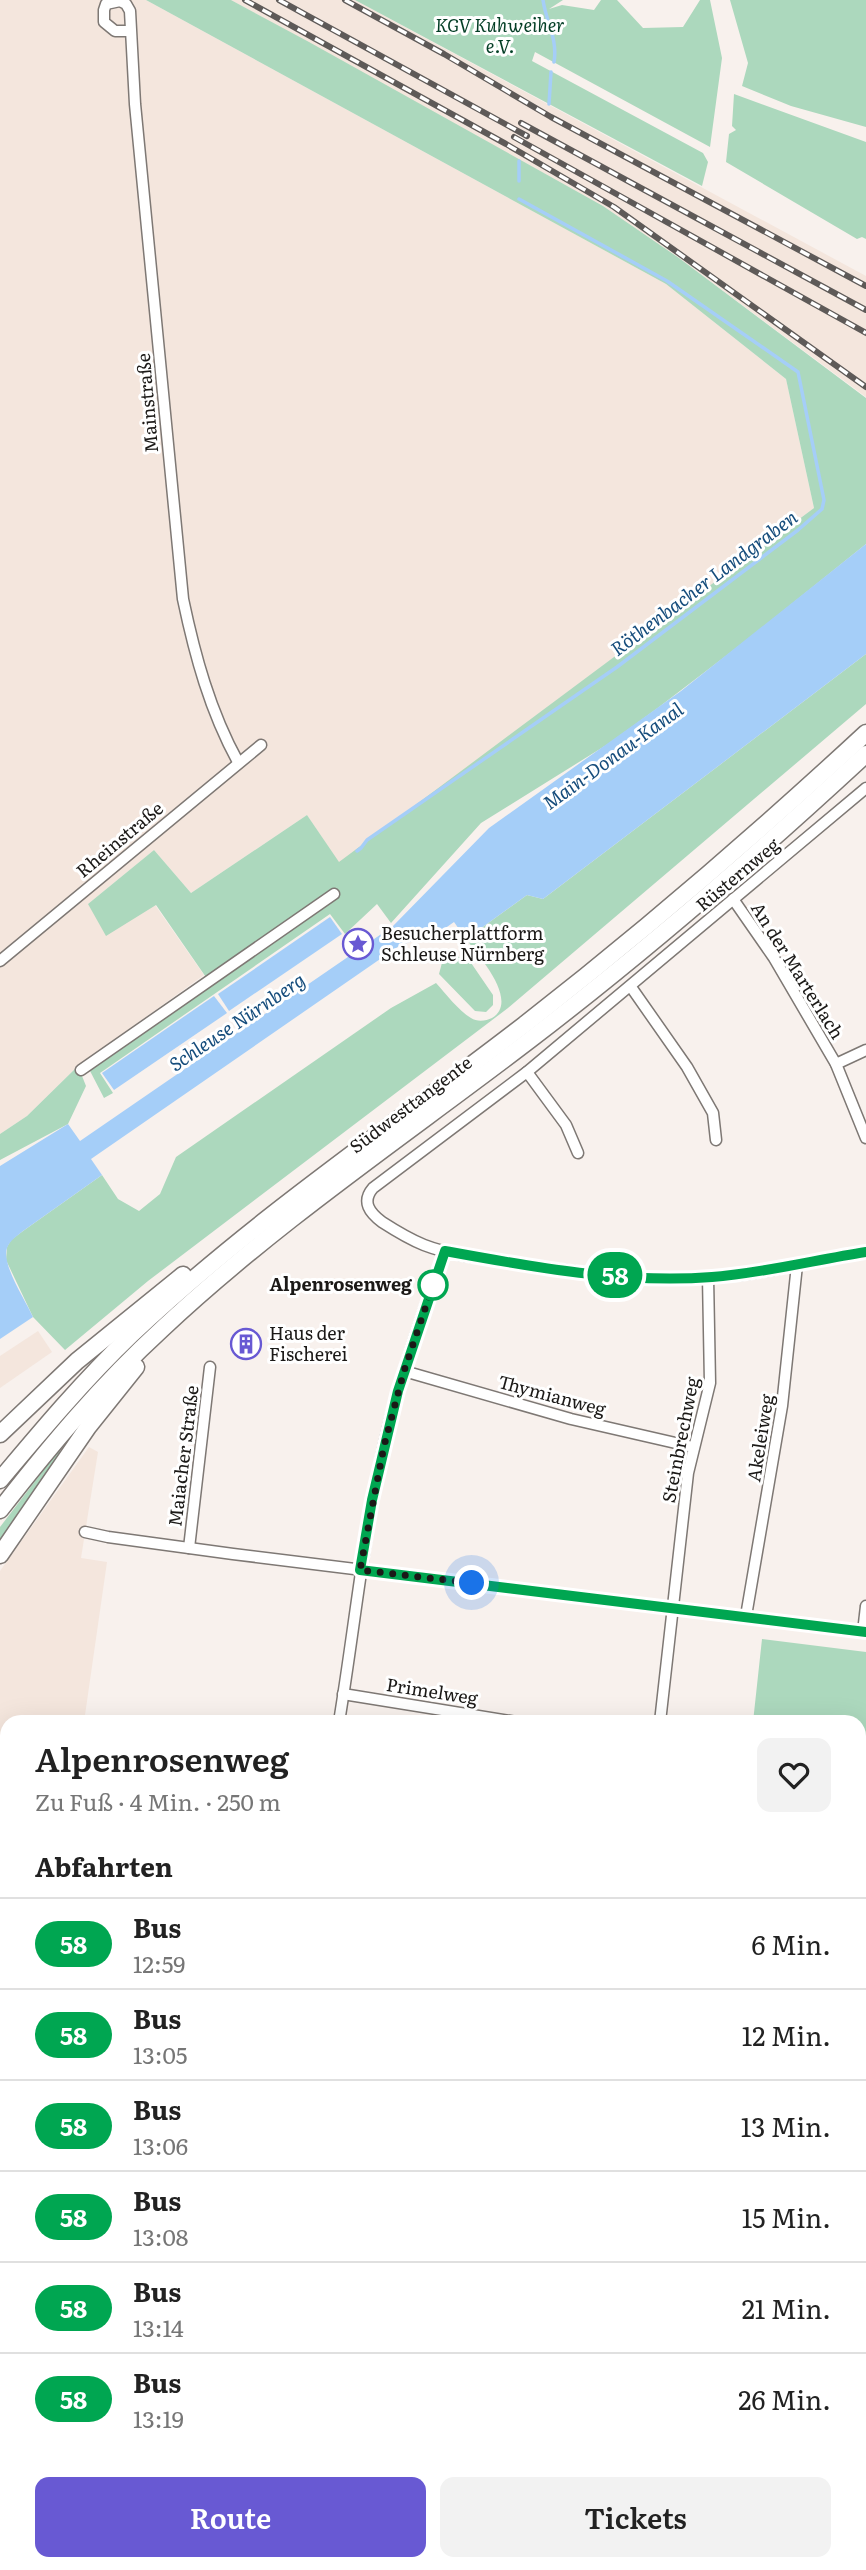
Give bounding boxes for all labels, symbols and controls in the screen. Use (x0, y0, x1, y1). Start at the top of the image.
park label: KGV Kuhweiher e.V. (435, 11, 565, 59)
street label: Mainstraße (129, 352, 164, 454)
water label: Röthenbacher Landgraben (604, 502, 803, 662)
water label: Main-Donau-Kanal (537, 694, 689, 816)
street label: Rheinstraße (70, 794, 168, 883)
street label: Rüsternweg (689, 830, 786, 917)
street label: An der Marterlach (745, 896, 851, 1044)
place label: Besucherplattform Schleuse Nürnberg (381, 919, 545, 967)
place icon: Besucherplattform Schleuse Nürnberg (341, 927, 375, 961)
water label: Schleuse Nürnberg (163, 965, 310, 1077)
street label: Südwesttangente (343, 1049, 477, 1159)
line badge: 58 (584, 1252, 646, 1298)
text: 58 (601, 1257, 629, 1292)
place label: Alpenrosenweg (269, 1270, 413, 1297)
marker: Alpenrosenweg (418, 1270, 448, 1300)
place label: Haus der Fischerei (269, 1319, 348, 1367)
building icon: Haus der Fischerei (229, 1327, 263, 1361)
street label: Thymianweg (496, 1367, 610, 1422)
street label: Steinbrechweg (654, 1374, 705, 1505)
street label: Maiacher Straße (160, 1384, 205, 1528)
street label: Akeleiweg (739, 1391, 780, 1484)
your location (454, 1565, 489, 1600)
street label: Primelweg (385, 1670, 481, 1711)
text: Alpenrosenweg (35, 1733, 289, 1782)
button: heart (757, 1738, 831, 1812)
text: Zu Fuß · 4 Min. · 250 m (35, 1784, 281, 1818)
text: Abfahrten (35, 1846, 173, 1885)
text: Bus (133, 1907, 181, 1946)
text: 6 Min. (751, 1924, 831, 1963)
text: 58 (60, 1926, 87, 1961)
text: 12:59 (133, 1946, 185, 1980)
text: Bus (133, 1998, 181, 2037)
text: 12 Min. (742, 2015, 831, 2054)
text: 58 (60, 2017, 87, 2052)
text: 13:05 (133, 2037, 187, 2071)
text: Bus (133, 2089, 181, 2128)
text: 13 Min. (741, 2106, 831, 2145)
text: 58 (60, 2108, 87, 2143)
text: 13:06 (133, 2128, 188, 2162)
text: Bus (133, 2180, 181, 2219)
text: 15 Min. (742, 2197, 831, 2236)
text: 58 (60, 2199, 87, 2234)
text: 13:08 (133, 2219, 188, 2253)
text: Bus (133, 2271, 181, 2310)
text: 21 Min. (742, 2288, 831, 2327)
text: 58 (60, 2290, 87, 2325)
text: 13:14 (133, 2310, 184, 2344)
text: Bus (133, 2362, 181, 2401)
text: 26 Min. (738, 2379, 831, 2418)
text: 58 (60, 2381, 87, 2416)
text: 13:19 (133, 2401, 184, 2435)
button: Route (35, 2477, 426, 2557)
button: Tickets (440, 2477, 831, 2557)

